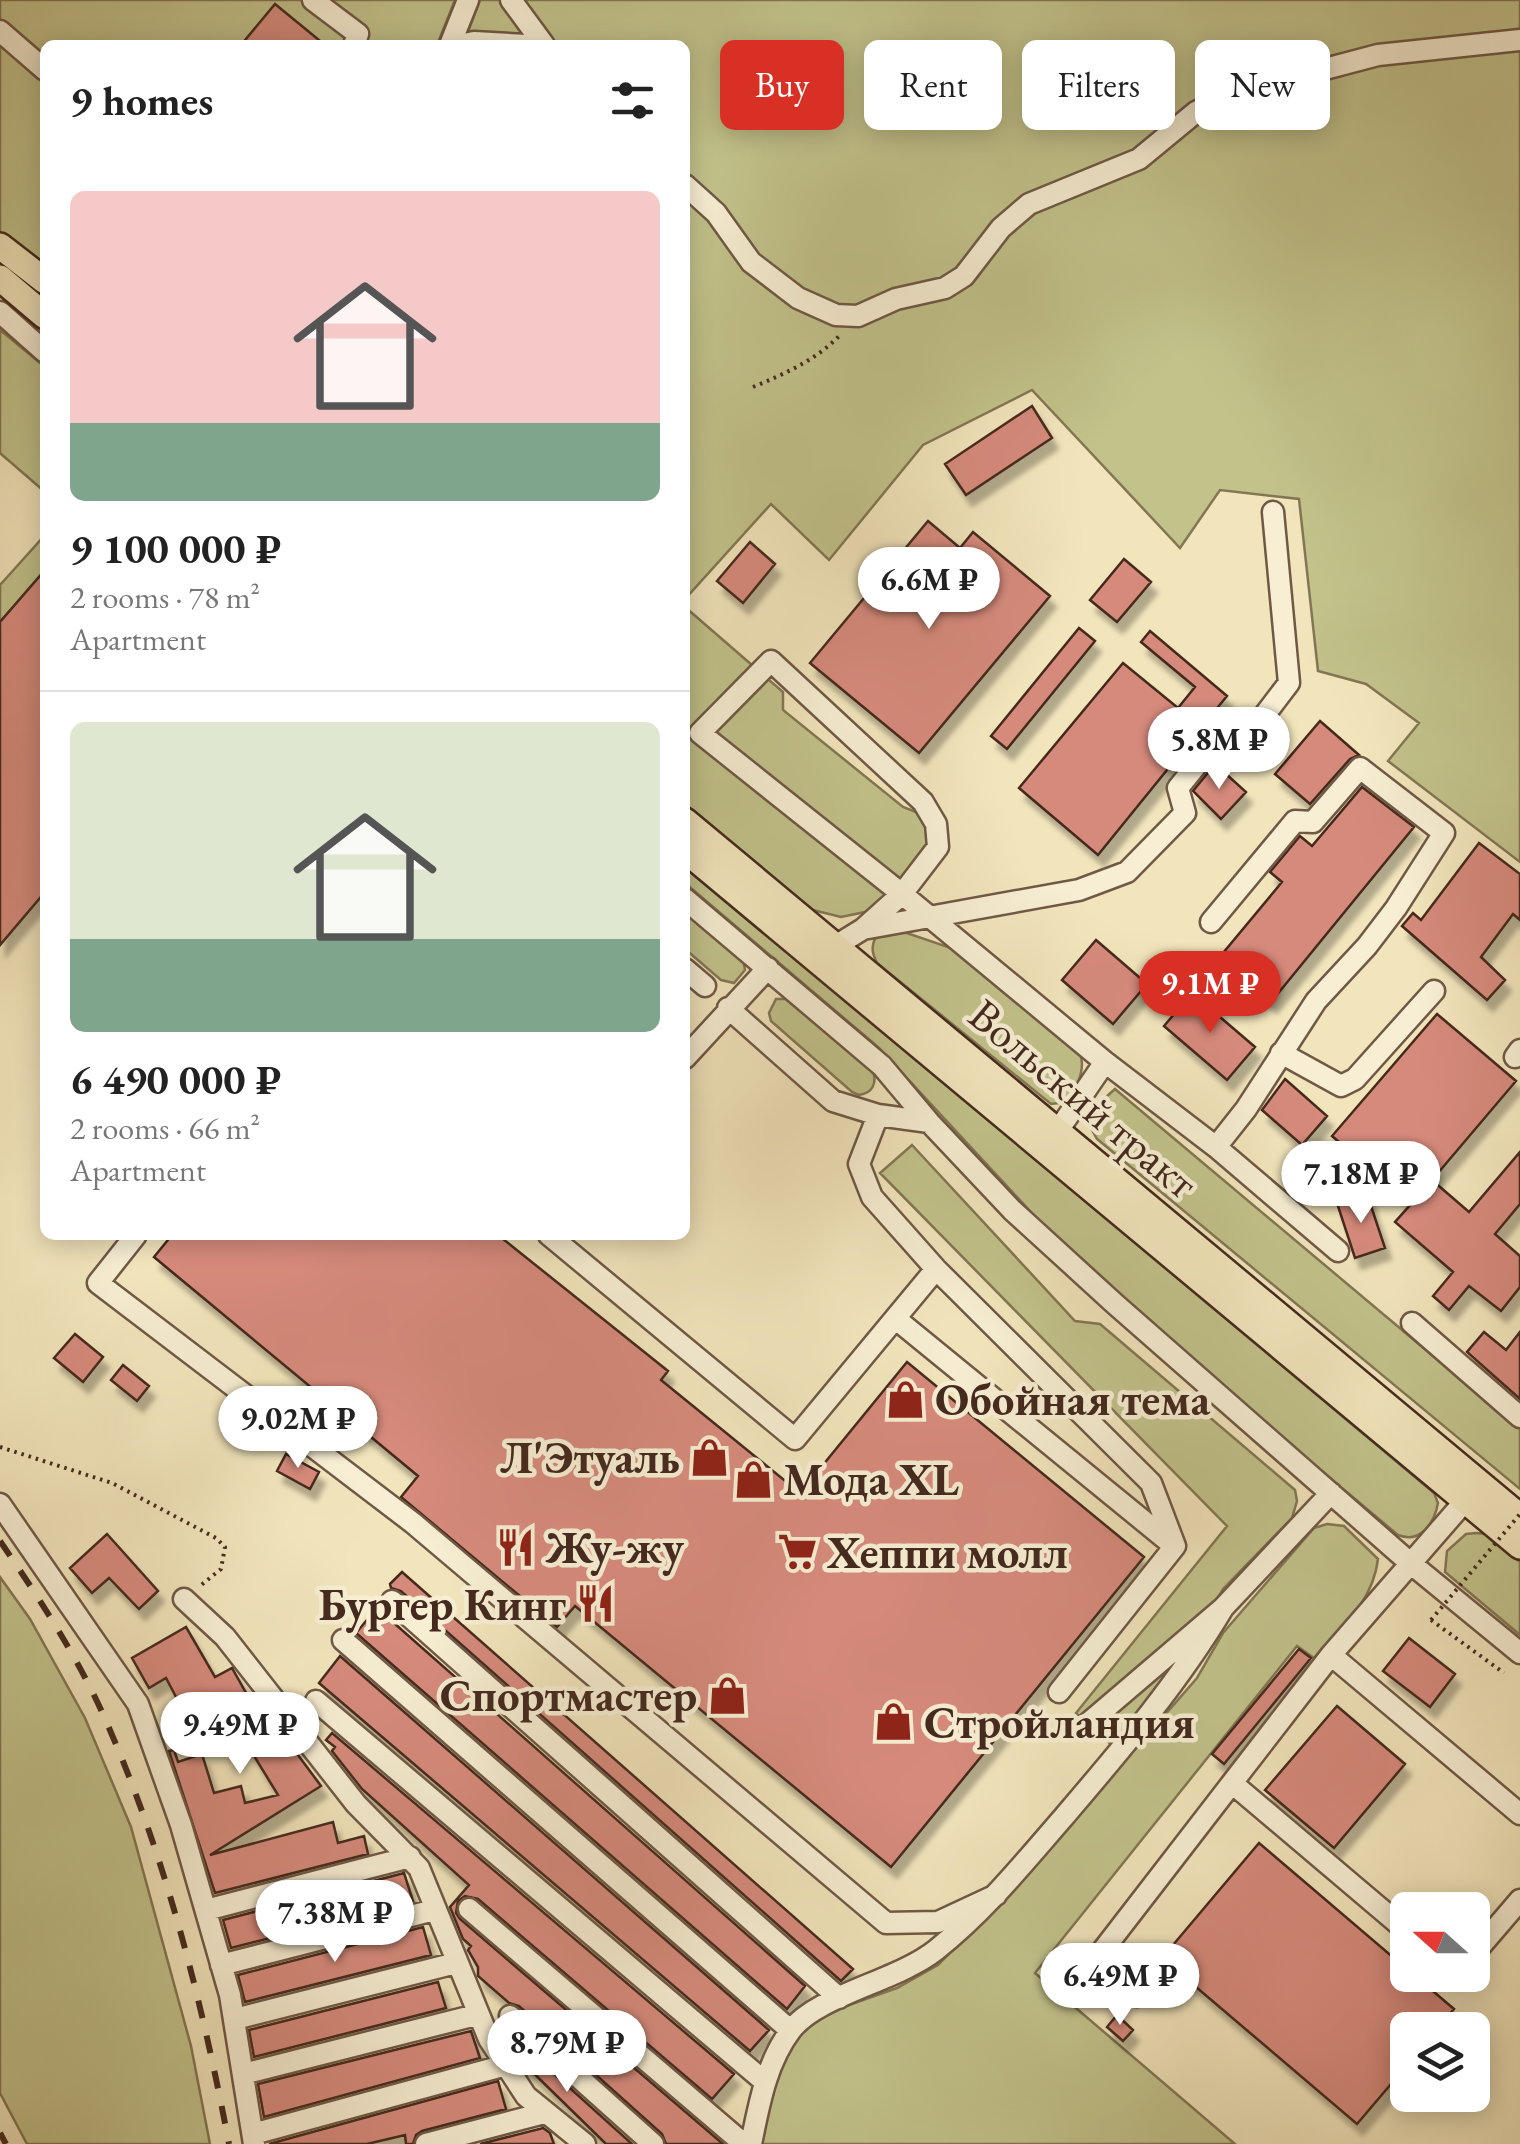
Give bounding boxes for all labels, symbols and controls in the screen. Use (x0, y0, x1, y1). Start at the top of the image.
chip: Buy (720, 40, 844, 130)
chip: Rent (864, 40, 1002, 130)
chip: Filters (1022, 40, 1175, 130)
chip: New (1195, 40, 1330, 130)
text: 9 homes (70, 73, 213, 128)
icon: filters (605, 73, 660, 128)
icon: home (275, 256, 455, 436)
text: 9 100 000 ₽ (70, 521, 281, 576)
pin: 6.6M ₽ (848, 547, 1010, 632)
text: 6.6M ₽ (880, 558, 978, 600)
text: 2 rooms · 78 m² (70, 576, 260, 618)
text: Apartment (70, 618, 206, 660)
pin: 5.8M ₽ (1138, 707, 1300, 792)
text: 5.8M ₽ (1170, 718, 1268, 760)
icon: home (275, 787, 455, 967)
pin: 9.1M ₽ (1129, 951, 1291, 1036)
text: 9.1M ₽ (1161, 962, 1259, 1004)
street label: Вольский тракт (957, 985, 1211, 1211)
text: 6 490 000 ₽ (70, 1052, 281, 1107)
text: 2 rooms · 66 m² (70, 1107, 260, 1149)
pin: 7.18M ₽ (1269, 1141, 1453, 1226)
text: Apartment (70, 1149, 206, 1191)
text: 7.18M ₽ (1303, 1152, 1419, 1194)
place label: Обойная тема (935, 1370, 1211, 1428)
shop icon: Обойная тема (884, 1378, 926, 1420)
pin: 9.02M ₽ (206, 1386, 390, 1471)
text: 9.02M ₽ (240, 1397, 356, 1439)
place label: Л'Этуаль (500, 1428, 680, 1486)
shop icon: Л'Этуаль (689, 1436, 731, 1478)
place label: Мода XL (783, 1450, 960, 1508)
shop icon: Мода XL (732, 1458, 774, 1500)
place label: Жу-жу (545, 1518, 684, 1576)
place label: Хеппи молл (826, 1523, 1068, 1581)
restaurant icon: Жу-жу (495, 1526, 537, 1568)
supermarket icon: Хеппи молл (776, 1531, 818, 1573)
place label: Бургер Кинг (319, 1575, 566, 1633)
restaurant icon: Бургер Кинг (575, 1583, 617, 1625)
place label: Спортмастер (440, 1666, 697, 1724)
shop icon: Спортмастер (706, 1674, 748, 1716)
pin: 9.49M ₽ (148, 1692, 332, 1777)
place label: Стройландия (924, 1693, 1195, 1751)
shop icon: Стройландия (873, 1701, 915, 1743)
text: 9.49M ₽ (182, 1703, 298, 1745)
pin: 7.38M ₽ (243, 1880, 427, 1965)
text: 7.38M ₽ (277, 1891, 393, 1933)
north arrow (1390, 1892, 1490, 1992)
map controls (1390, 1892, 1490, 2112)
pin: 6.49M ₽ (1028, 1943, 1212, 2028)
text: 6.49M ₽ (1062, 1954, 1178, 1996)
pin: 8.79M ₽ (475, 2010, 659, 2095)
button: layers (1390, 2012, 1490, 2112)
text: 8.79M ₽ (509, 2021, 625, 2063)

